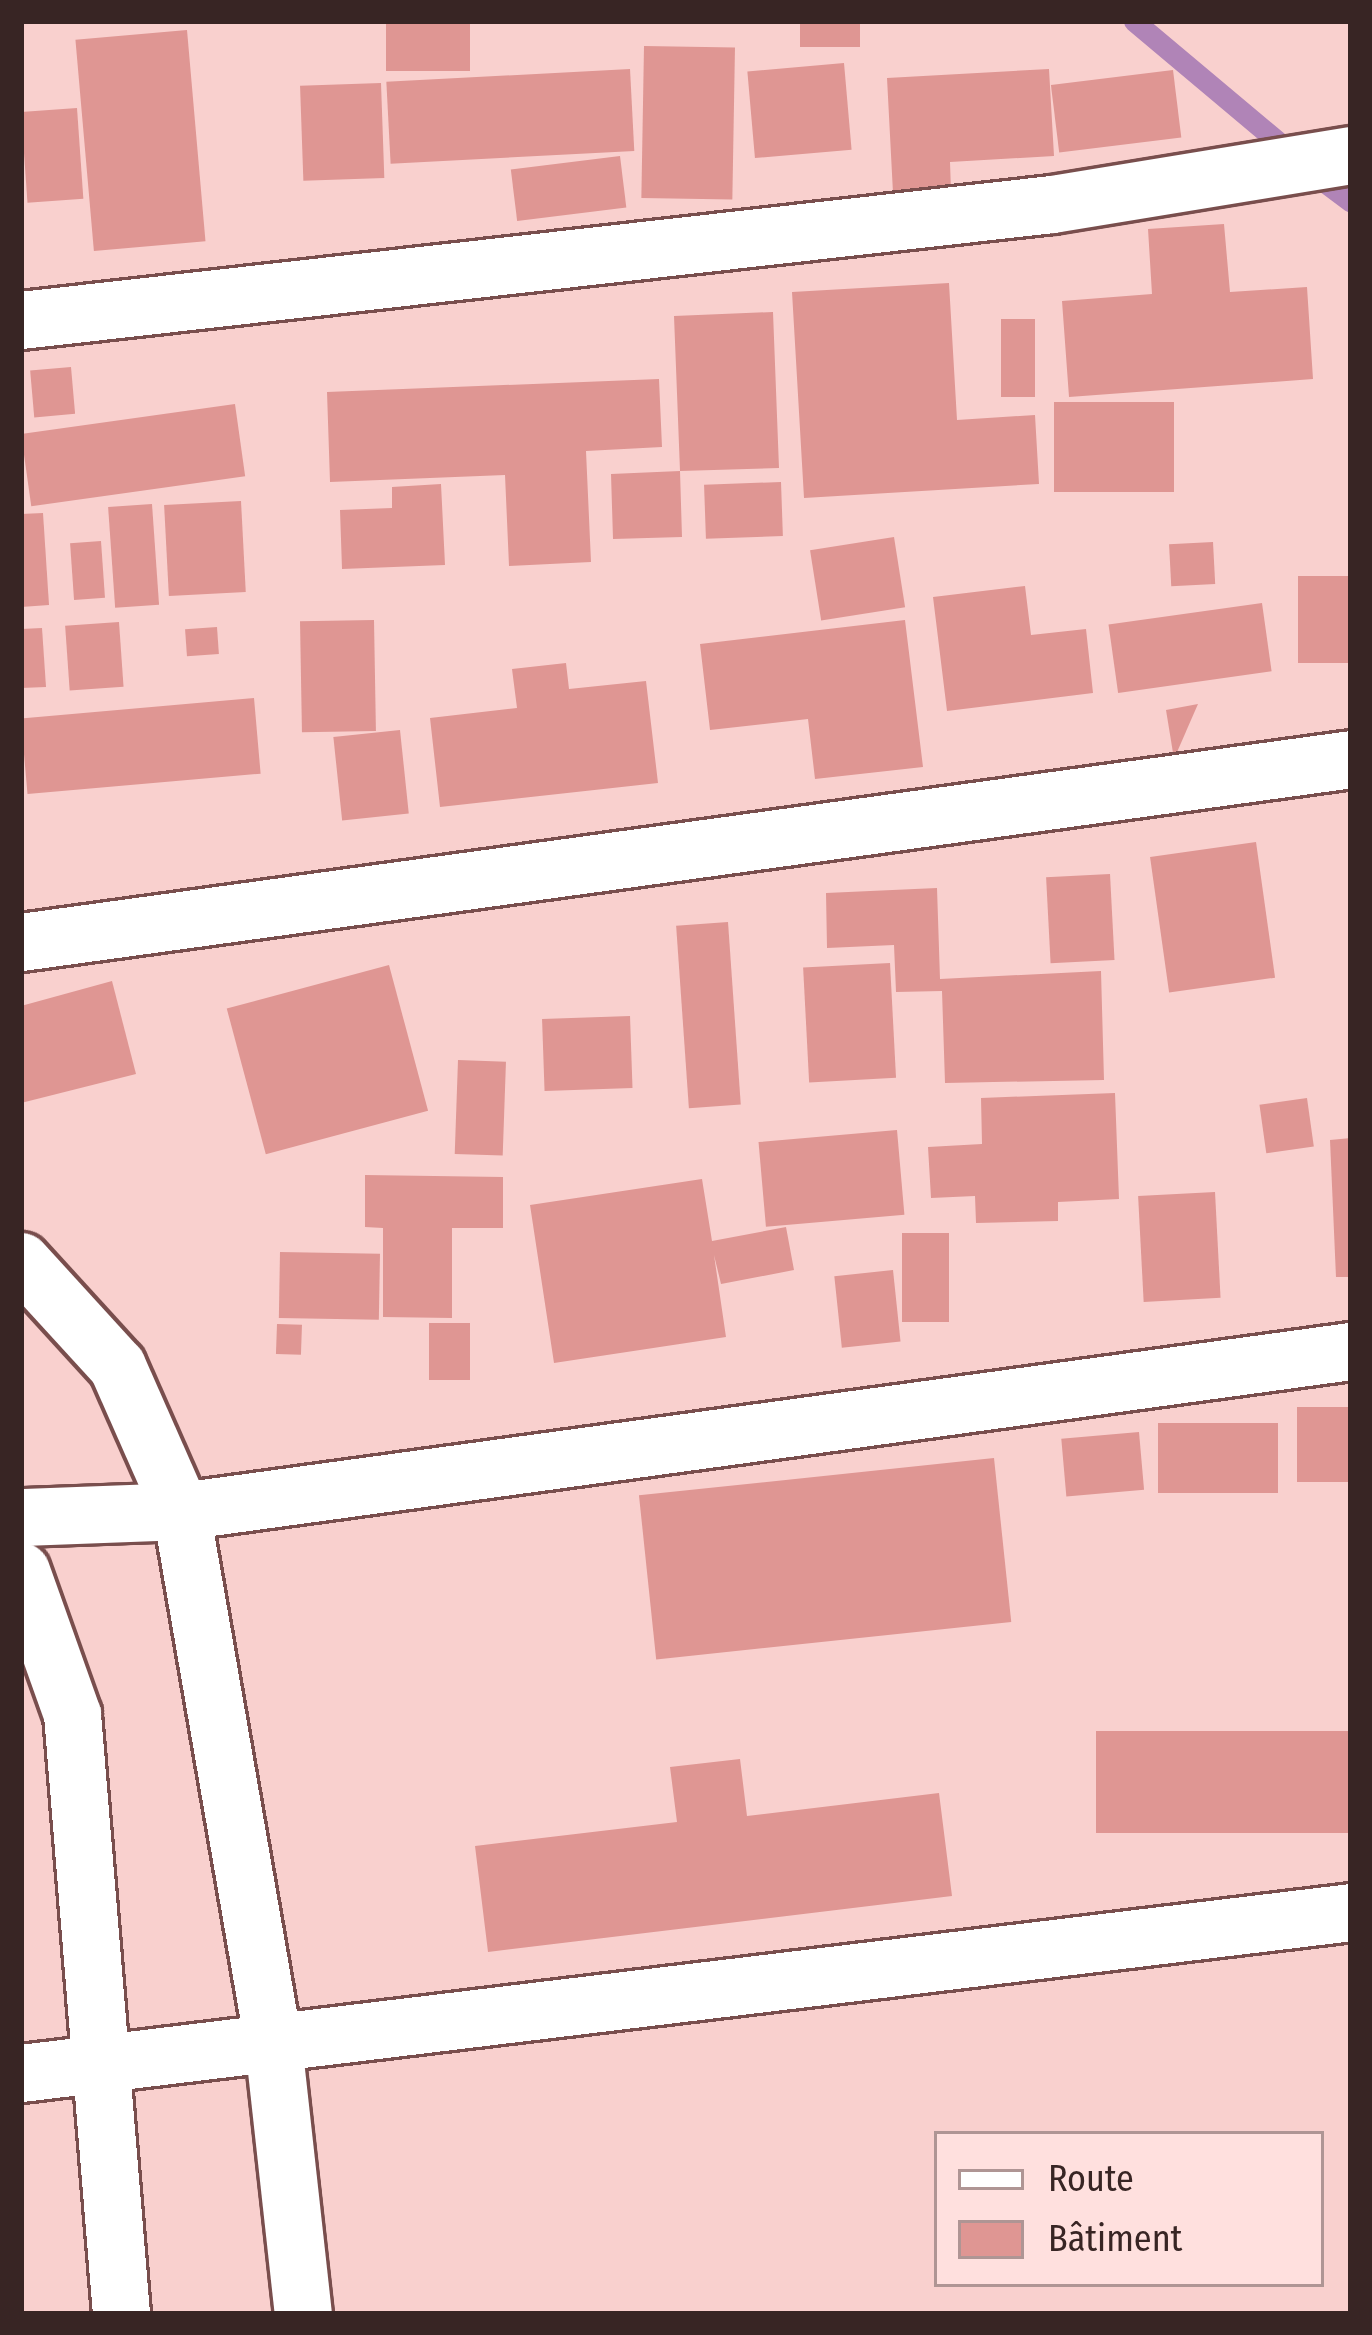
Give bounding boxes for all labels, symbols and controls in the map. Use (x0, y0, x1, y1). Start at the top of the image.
legend (934, 2131, 1324, 2287)
text: Route (1048, 2157, 1134, 2201)
text: Bâtiment (1048, 2217, 1182, 2261)

